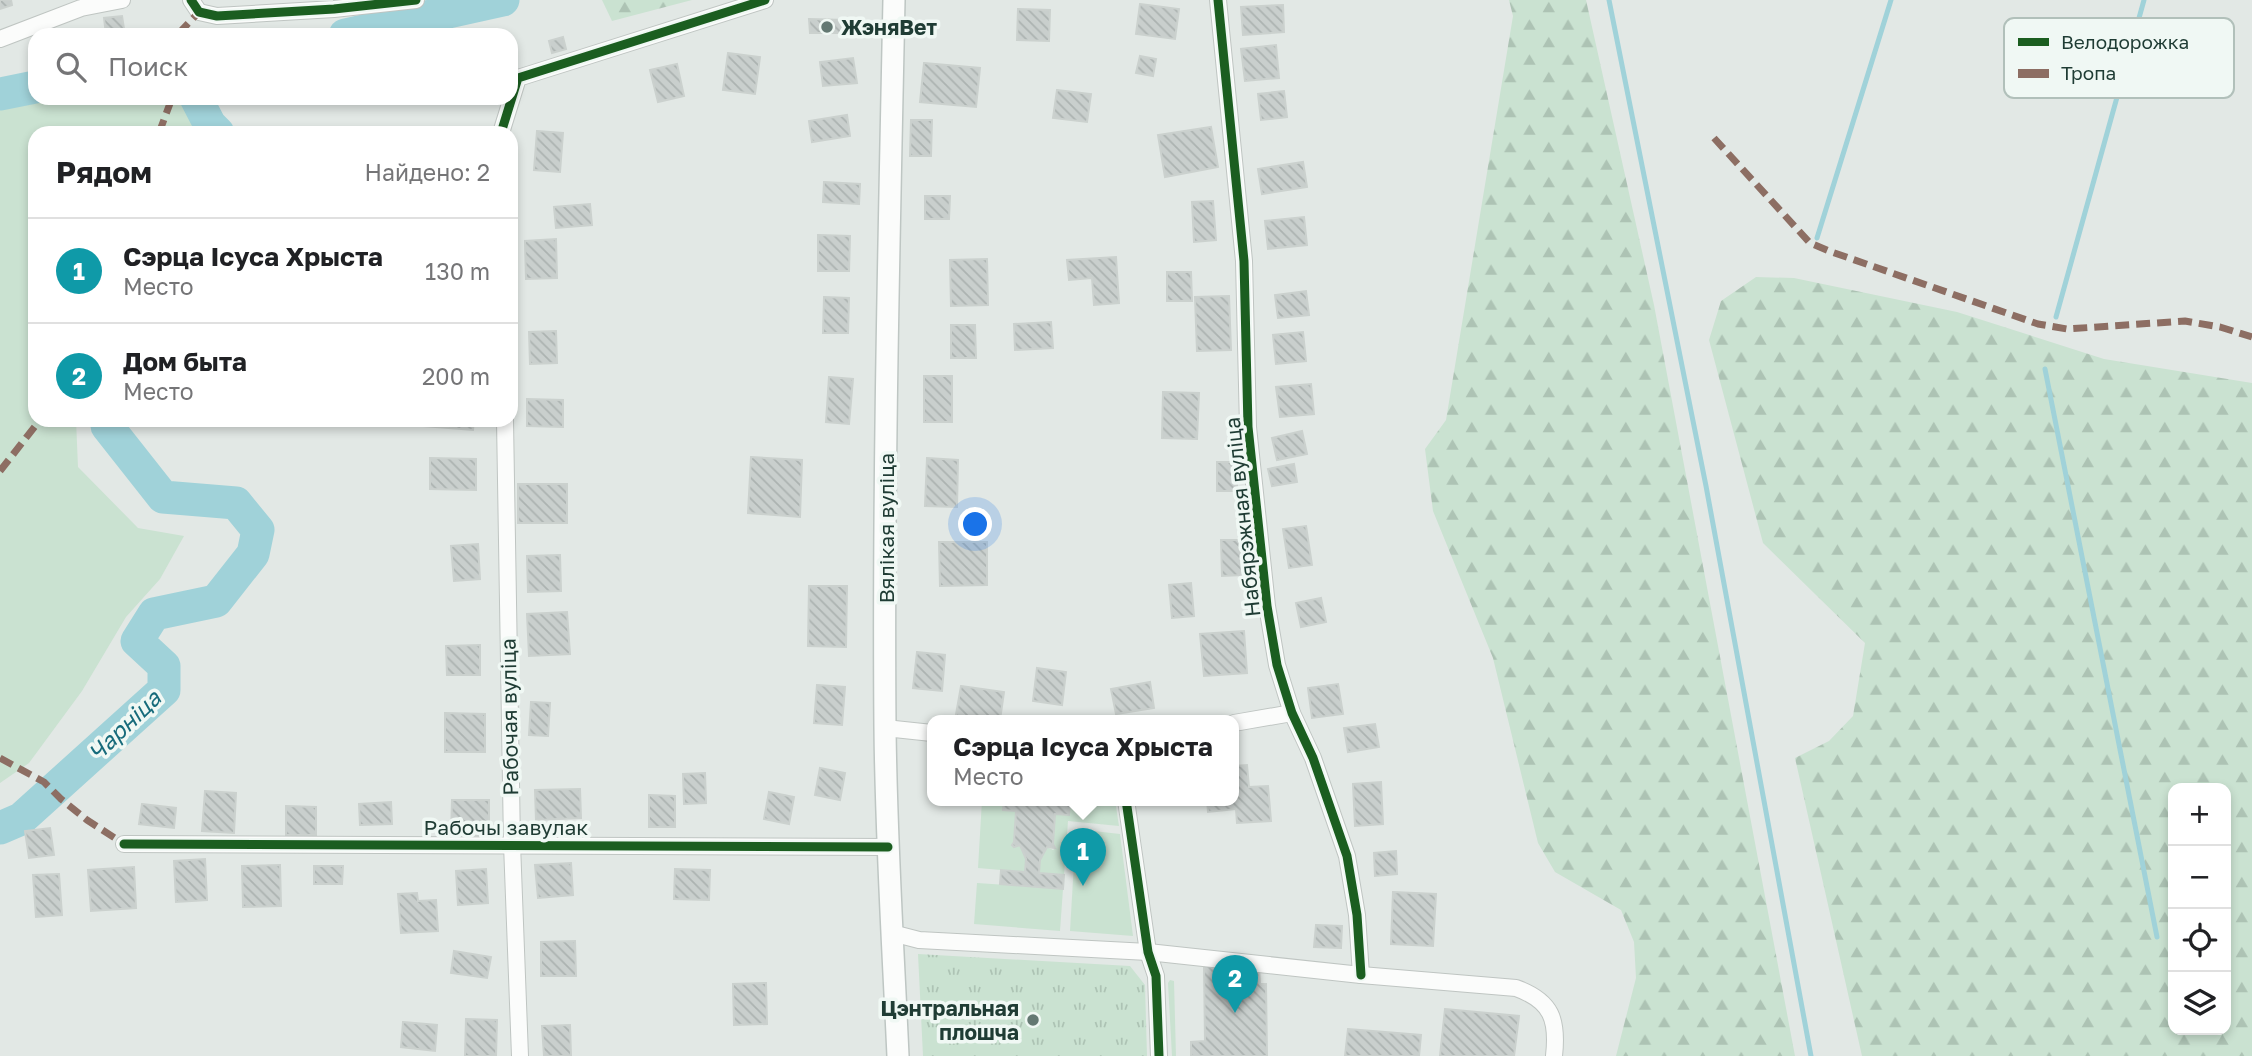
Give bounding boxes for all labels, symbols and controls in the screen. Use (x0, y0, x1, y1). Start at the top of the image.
place label: ЖэняВет (841, 14, 937, 40)
legend (2004, 18, 2234, 98)
marker: ЖэняВет (819, 19, 835, 35)
search box (28, 28, 518, 105)
text: Велодорожка (2061, 30, 2189, 53)
icon: search (52, 48, 90, 86)
text: Поиск (108, 51, 188, 82)
text: Тропа (2061, 61, 2116, 84)
text: Рядом (56, 154, 152, 190)
text: Найдено: 2 (364, 158, 490, 186)
text: Сэрца Ісуса Хрыста (123, 241, 383, 272)
text: 1 (73, 257, 85, 285)
text: 130 m (425, 257, 490, 285)
text: Место (123, 272, 194, 300)
text: Дом быта (123, 346, 247, 377)
text: 2 (72, 362, 86, 390)
text: 200 m (422, 362, 490, 390)
text: Место (123, 377, 194, 405)
street label: Набярэжная вуліца (1219, 416, 1265, 618)
street label: Вялікая вуліца (873, 453, 899, 603)
your location (958, 507, 992, 541)
street label: Рабочая вуліца (495, 638, 523, 796)
water label: Чарніца (82, 683, 167, 766)
popup (927, 715, 1239, 806)
text: Сэрца Ісуса Хрыста (953, 731, 1213, 762)
text: Место (953, 762, 1024, 790)
map controls (2168, 783, 2231, 1035)
button: + (2168, 783, 2231, 846)
street label: Рабочы завулак (424, 814, 588, 840)
pin: 1 (1060, 828, 1106, 886)
button: − (2168, 846, 2231, 909)
button: locate (2168, 909, 2231, 972)
pin: 2 (1212, 955, 1258, 1013)
button: layers (2168, 972, 2231, 1035)
place label: Цэнтральная плошча (880, 995, 1019, 1045)
marker: Цэнтральная плошча (1025, 1012, 1041, 1028)

